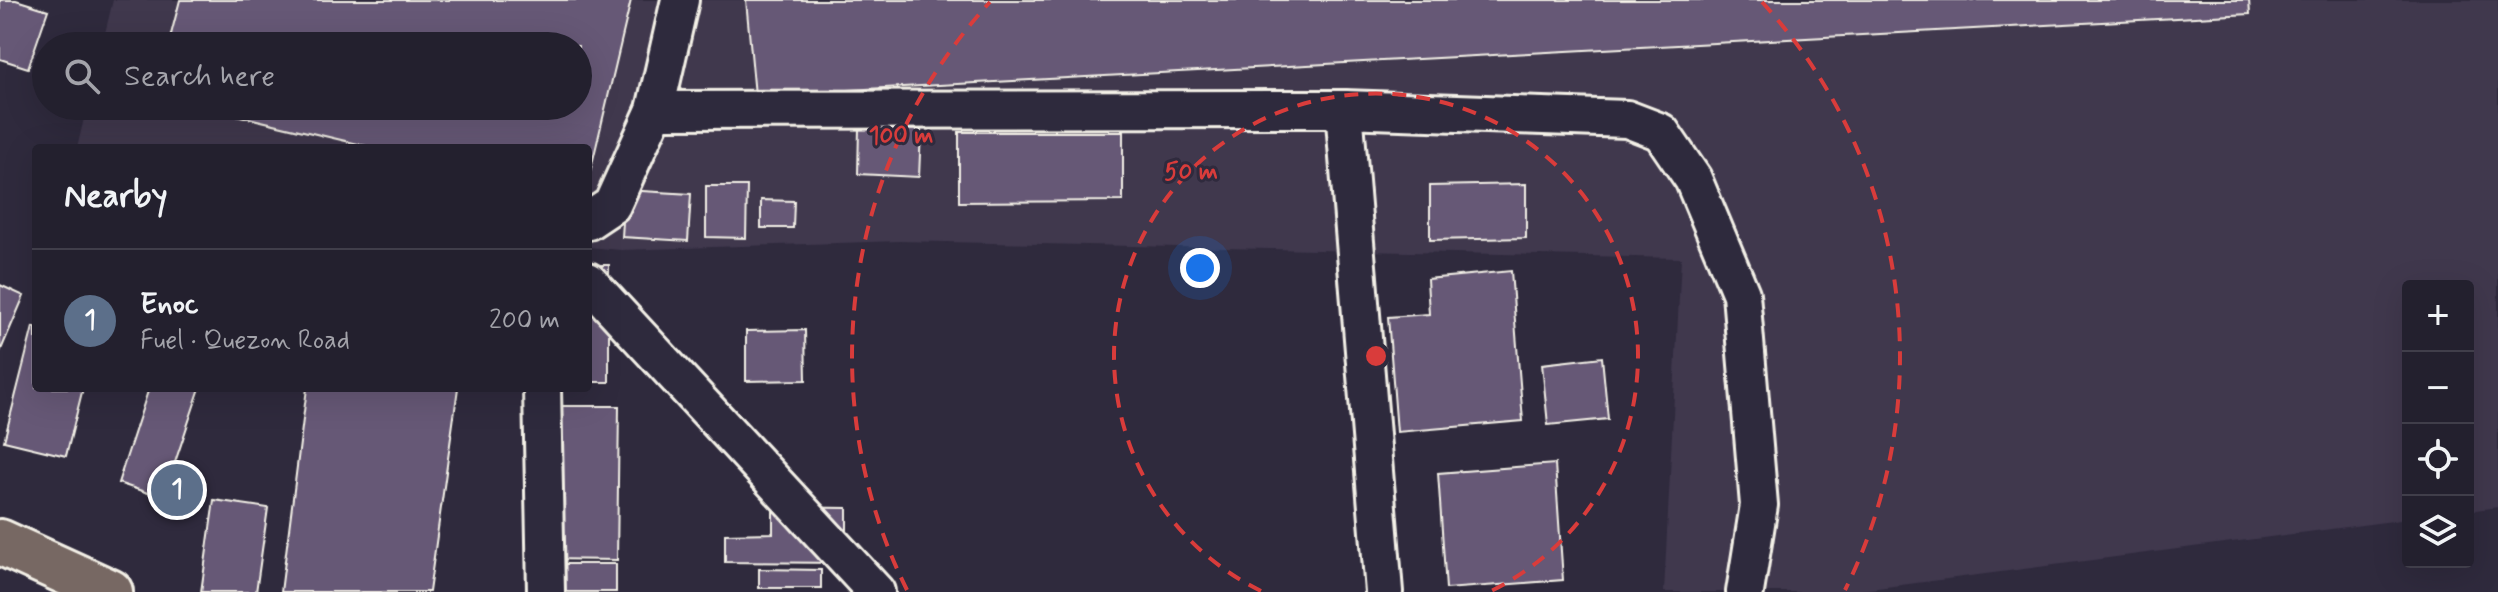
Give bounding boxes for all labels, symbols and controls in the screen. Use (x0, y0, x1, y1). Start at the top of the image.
search box (32, 32, 592, 120)
icon: search (60, 54, 104, 98)
text: Search here (124, 57, 275, 96)
text: 100 m (869, 121, 933, 152)
text: 50 m (1164, 157, 1218, 188)
text: Nearby (64, 174, 168, 219)
your location (1180, 248, 1220, 288)
map controls (2402, 280, 2474, 568)
button: + (2402, 280, 2474, 352)
text: Enoc (140, 285, 199, 324)
text: 1 (84, 304, 96, 338)
text: 200 m (489, 304, 560, 338)
text: Fuel · Quezon Road (140, 324, 350, 358)
centre of rings (1362, 342, 1390, 370)
button: − (2402, 352, 2474, 424)
button: locate (2402, 424, 2474, 496)
pin: 1 (151, 460, 203, 520)
button: layers (2402, 496, 2474, 568)

